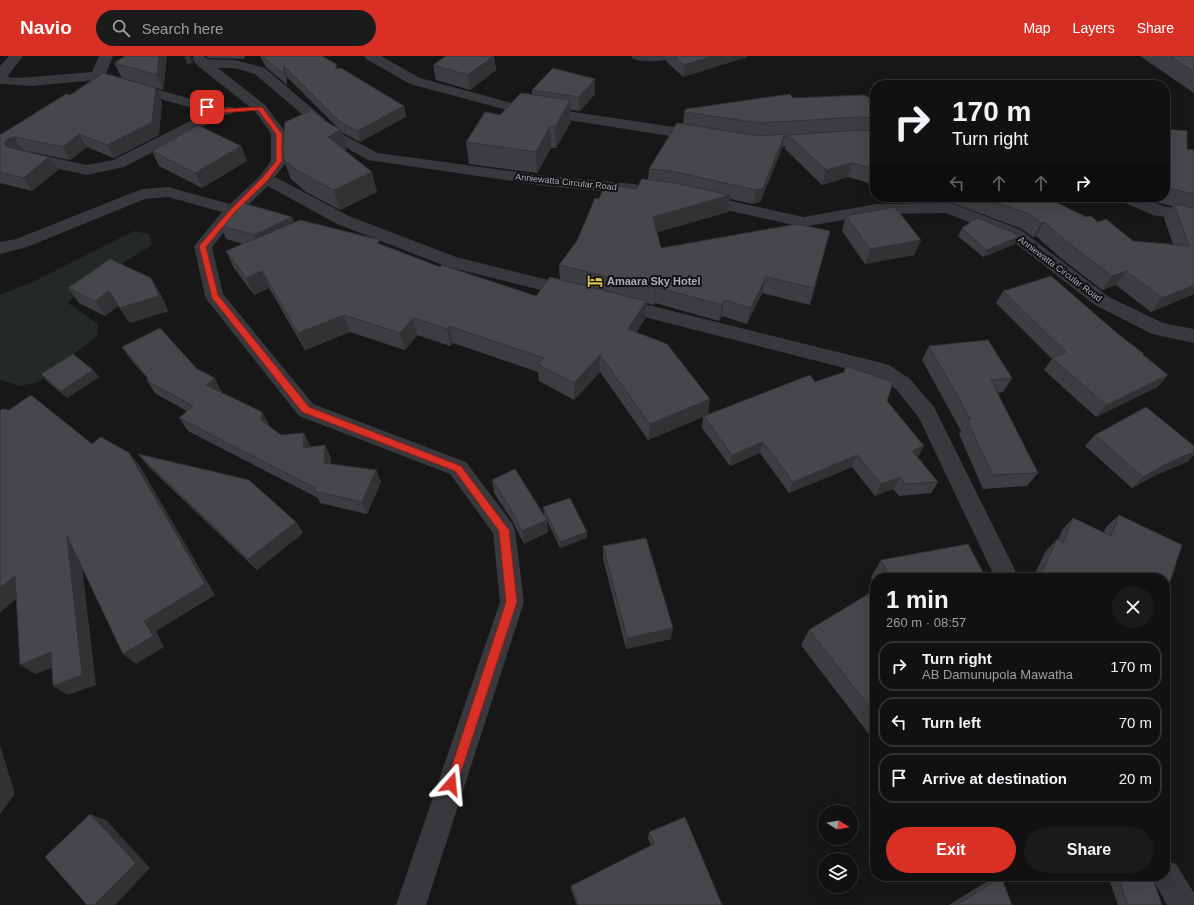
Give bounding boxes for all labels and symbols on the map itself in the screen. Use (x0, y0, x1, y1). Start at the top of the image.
pin (190, 90, 224, 124)
street label: Anniewatta Circular Road (515, 172, 617, 192)
street label: Anniewatta Circular Road (1016, 234, 1104, 304)
hotel icon: Amaara Sky Hotel (586, 272, 604, 290)
place label: Amaara Sky Hotel (607, 275, 701, 287)
position arrow (430, 763, 472, 805)
north arrow (818, 805, 858, 845)

